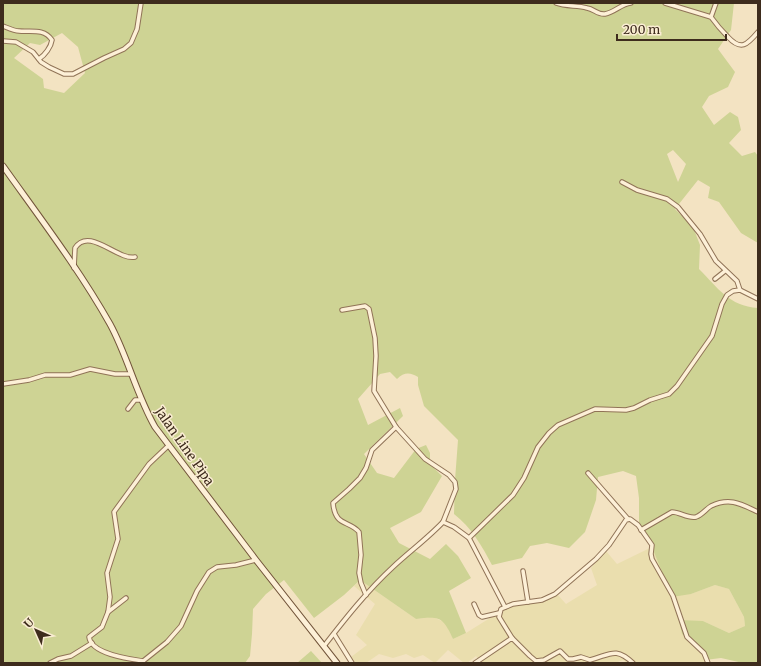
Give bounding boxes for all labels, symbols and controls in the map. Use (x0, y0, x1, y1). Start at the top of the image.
scale bar (617, 16, 726, 42)
text: 200 m (623, 22, 660, 37)
street label: Jalan Line Pipa (151, 403, 218, 489)
north arrow (16, 610, 56, 650)
text: U (21, 615, 37, 631)

